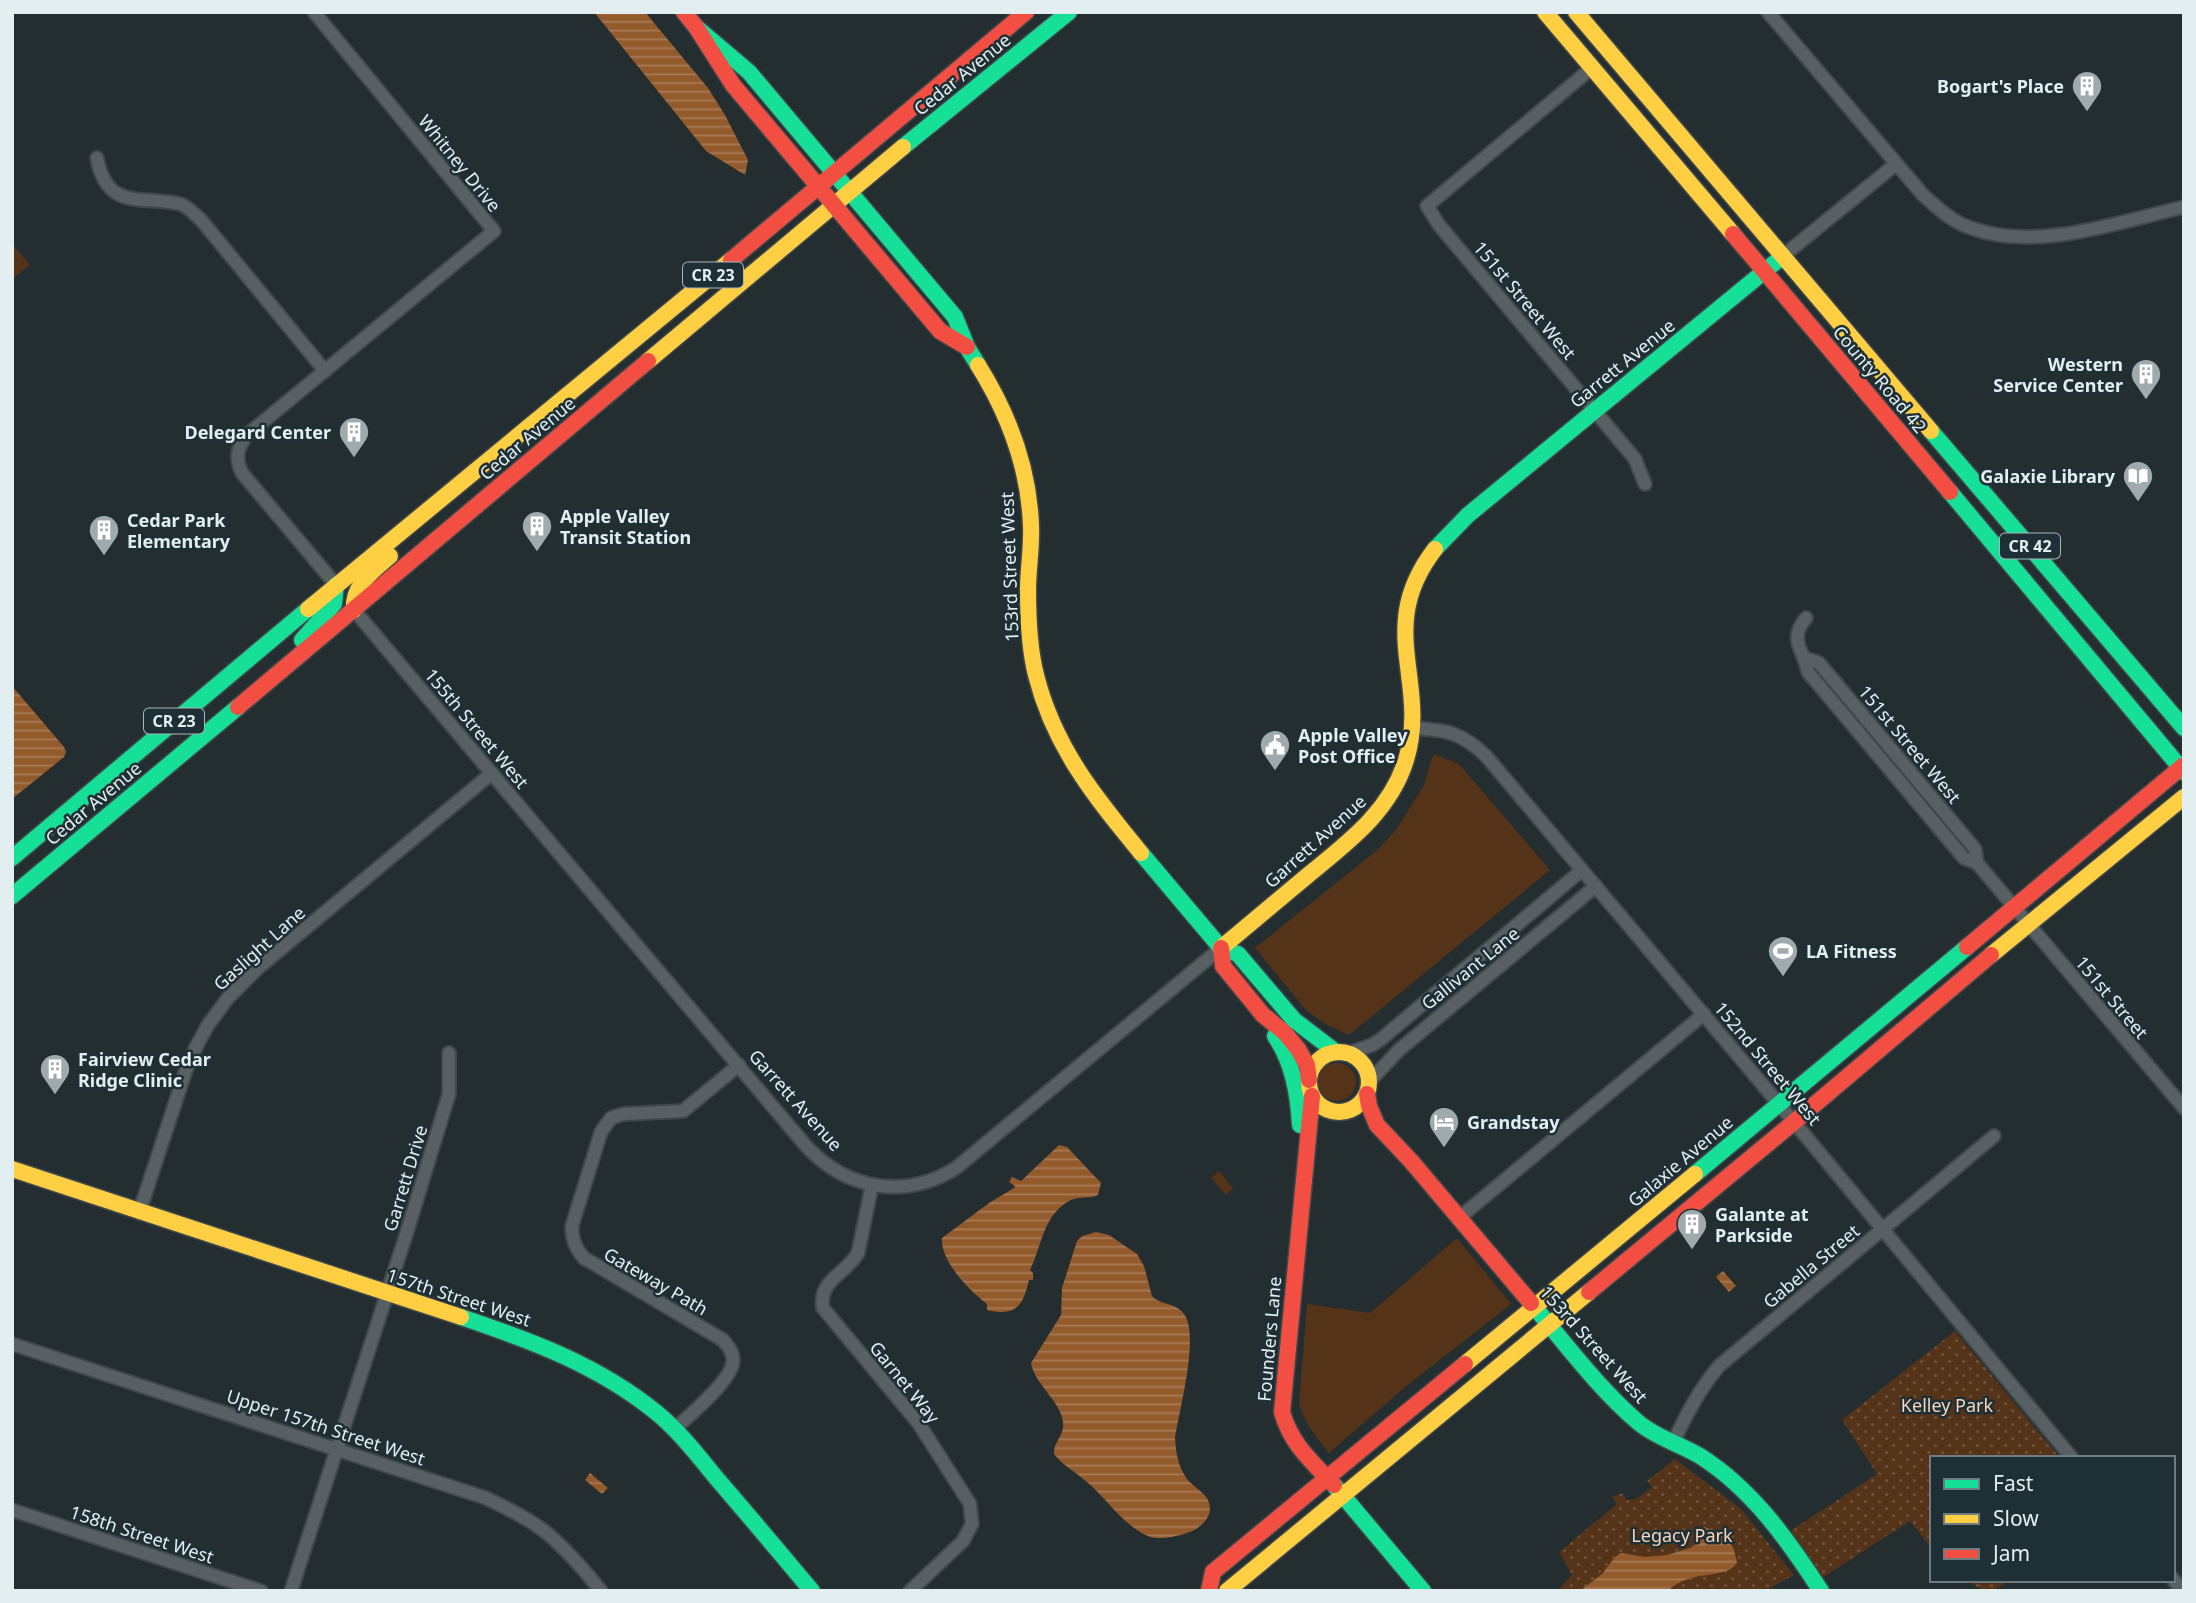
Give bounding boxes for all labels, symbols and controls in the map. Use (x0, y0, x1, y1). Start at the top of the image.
street label: Cedar Avenue (909, 28, 1015, 120)
building icon: Bogart's Place (2070, 69, 2104, 113)
place label: Bogart's Place (1937, 74, 2064, 98)
street label: Whitney Drive (413, 109, 507, 217)
street label: 151st Street West (1468, 236, 1582, 365)
road number: CR 23 (683, 262, 743, 288)
street label: Garrett Avenue (1564, 313, 1680, 413)
street label: County Road 42 (1828, 320, 1932, 438)
place label: Western Service Center (1993, 352, 2123, 397)
building icon: Western Service Center (2129, 357, 2163, 401)
street label: Cedar Avenue (474, 391, 580, 485)
building icon: Delegard Center (337, 415, 371, 459)
place label: Delegard Center (184, 420, 331, 444)
library icon: Galaxie Library (2121, 459, 2155, 503)
place label: Galaxie Library (1980, 464, 2116, 488)
street label: 153rd Street West (994, 491, 1024, 643)
place label: Apple Valley Transit Station (560, 504, 691, 549)
place label: Cedar Park Elementary (127, 508, 231, 553)
building icon: Apple Valley Transit Station (520, 509, 554, 553)
building icon: Cedar Park Elementary (87, 513, 121, 557)
road number: CR 42 (2000, 534, 2060, 558)
street label: 155th Street West (420, 663, 535, 793)
street label: 151st Street West (1853, 680, 1967, 809)
road number: CR 23 (144, 708, 204, 734)
place label: Apple Valley Post Office (1298, 723, 1408, 768)
public building icon: Apple Valley Post Office (1258, 728, 1292, 772)
street label: Cedar Avenue (40, 756, 146, 850)
street label: Garrett Avenue (1259, 789, 1371, 893)
street label: Gaslight Lane (208, 901, 310, 995)
street label: Gallivant Lane (1416, 921, 1524, 1015)
sports icon: LA Fitness (1766, 934, 1800, 978)
place label: LA Fitness (1806, 939, 1897, 963)
street label: 151st Street (2070, 951, 2154, 1044)
street label: 152nd Street West (1709, 996, 1827, 1130)
street label: Garrett Avenue (744, 1044, 848, 1156)
place label: Fairview Cedar Ridge Clinic (78, 1047, 211, 1092)
building icon: Fairview Cedar Ridge Clinic (38, 1052, 72, 1096)
hotel icon: Grandstay (1427, 1105, 1461, 1149)
place label: Grandstay (1467, 1110, 1560, 1134)
street label: Galaxie Avenue (1622, 1110, 1738, 1212)
street label: Garrett Drive (377, 1122, 433, 1234)
place label: Galante at Parkside (1715, 1202, 1809, 1247)
building icon: Galante at Parkside (1675, 1207, 1709, 1251)
street label: Gabella Street (1758, 1218, 1865, 1313)
street label: Gateway Path (600, 1242, 712, 1320)
street label: 157th Street West (384, 1262, 534, 1332)
street label: Founders Lane (1252, 1276, 1286, 1402)
street label: 153rd Street West (1535, 1280, 1654, 1408)
street label: Garnet Way (865, 1336, 946, 1429)
street label: Upper 157th Street West (224, 1384, 429, 1471)
park label: Kelley Park (1901, 1393, 1994, 1417)
legend (1930, 1456, 2175, 1582)
text: Fast (1993, 1469, 2034, 1497)
street label: 158th Street West (67, 1499, 217, 1569)
text: Slow (1993, 1504, 2039, 1532)
park label: Legacy Park (1631, 1523, 1733, 1547)
text: Jam (1991, 1539, 2030, 1567)

